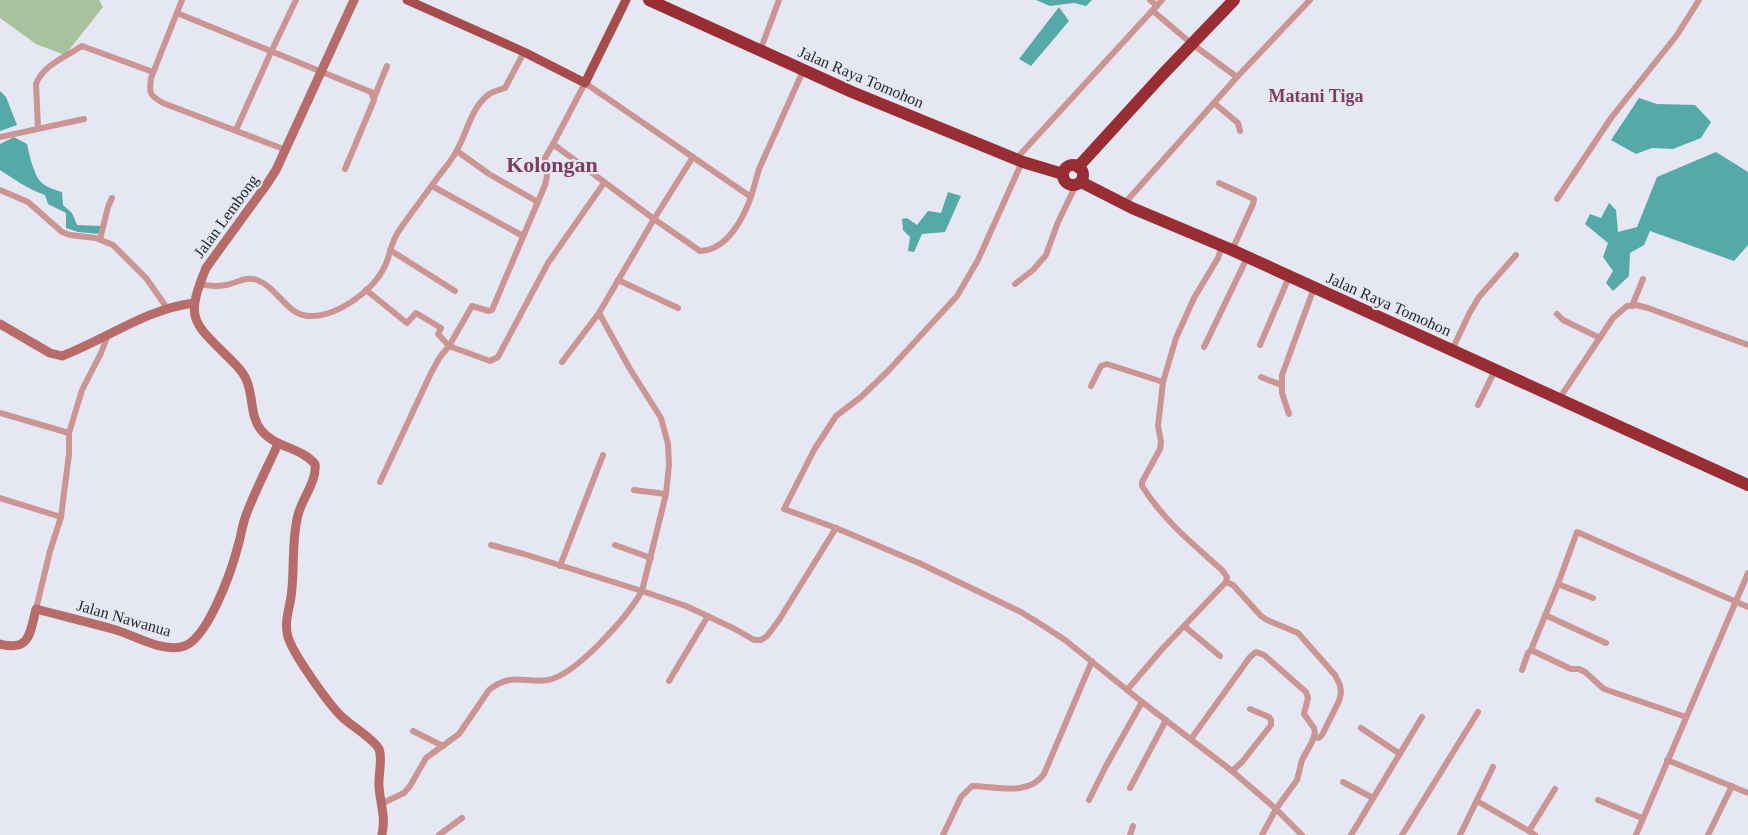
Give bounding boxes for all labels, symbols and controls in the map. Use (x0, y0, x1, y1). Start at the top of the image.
street label: Jalan Raya Tomohon (795, 43, 926, 112)
district label: Matani Tiga (1269, 86, 1363, 106)
district label: Kolongan (506, 152, 598, 177)
street label: Jalan Lembong (190, 171, 263, 261)
street label: Jalan Raya Tomohon (1324, 269, 1454, 340)
street label: Jalan Nawanua (75, 596, 173, 640)

